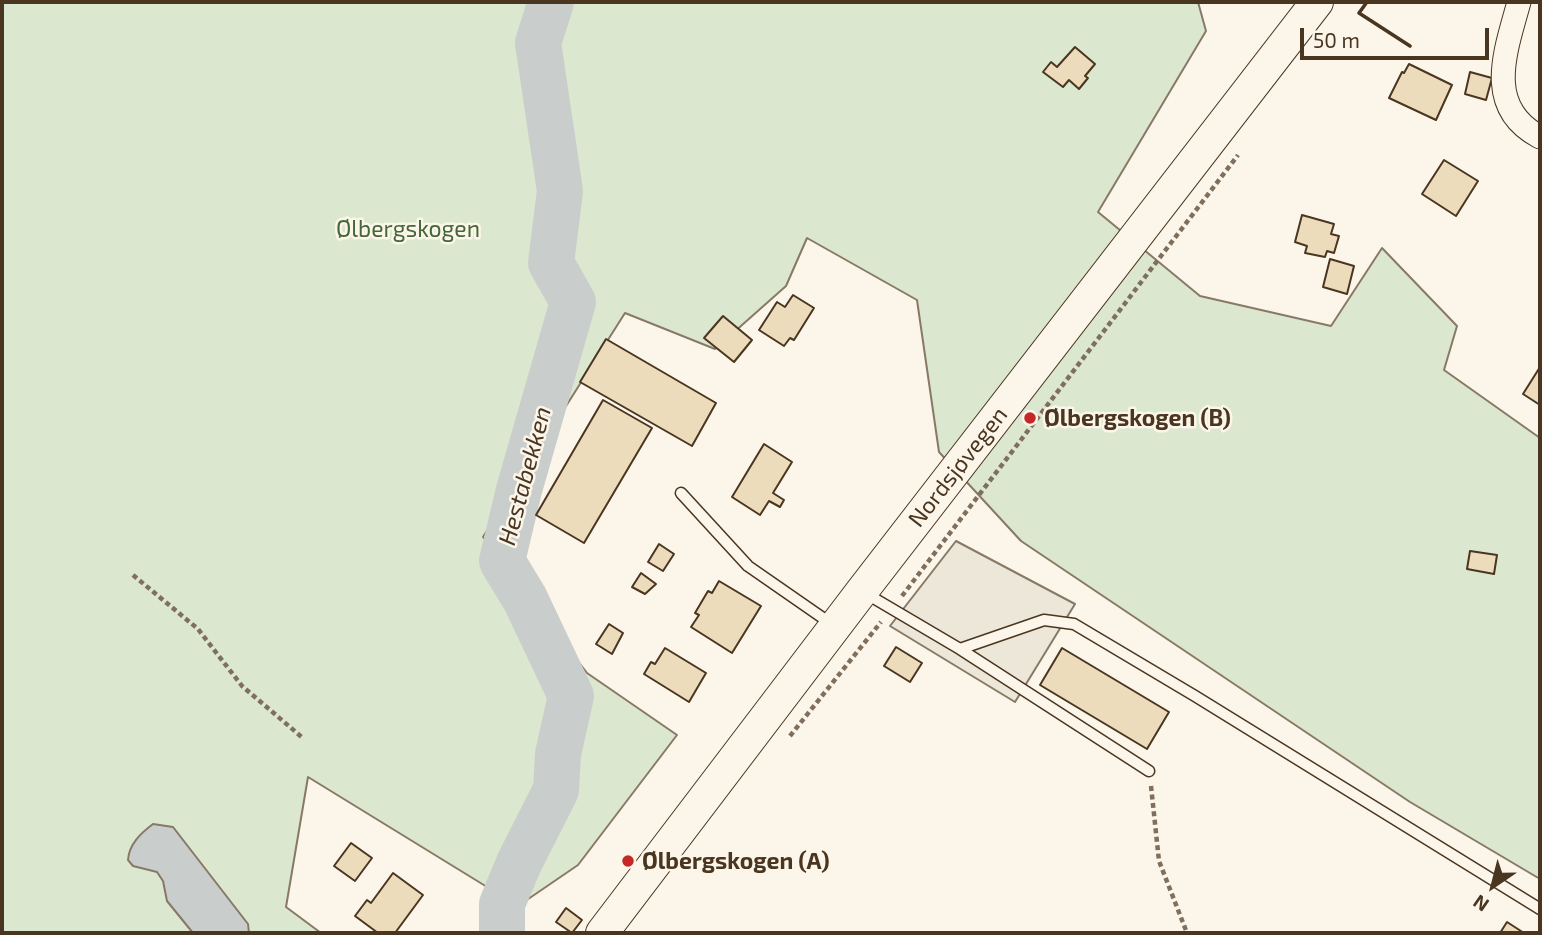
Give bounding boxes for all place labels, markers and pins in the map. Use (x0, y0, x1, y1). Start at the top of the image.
place label: Ølbergskogen (B) (1044, 404, 1231, 432)
marker: Ølbergskogen (B) (1022, 410, 1038, 426)
place label: Ølbergskogen (A) (642, 847, 830, 875)
marker: Ølbergskogen (A) (620, 853, 636, 869)

